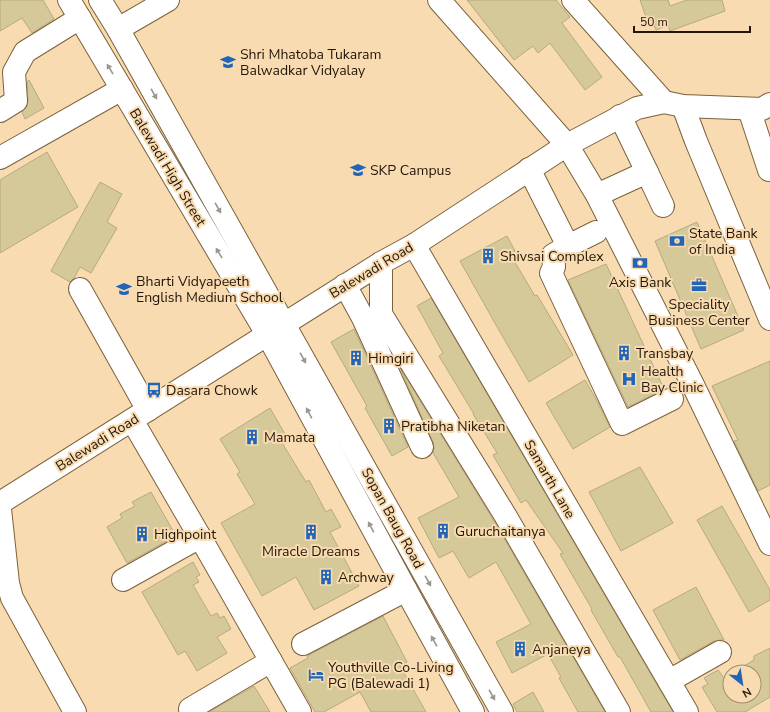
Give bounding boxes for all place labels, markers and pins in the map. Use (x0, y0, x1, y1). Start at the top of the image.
place label: Shri Mhatoba Tukaram Balwadkar Vidyalay (240, 45, 382, 80)
school or university icon: Shri Mhatoba Tukaram Balwadkar Vidyalay (219, 53, 237, 71)
school or university icon: SKP Campus (349, 161, 367, 179)
place label: SKP Campus (370, 161, 451, 180)
place label: State Bank of India (689, 224, 759, 259)
bank icon: State Bank of India (668, 232, 686, 250)
building icon: Shivsai Complex (479, 247, 497, 265)
place label: Shivsai Complex (500, 247, 604, 266)
bank icon: Axis Bank (631, 254, 649, 272)
place label: Bharti Vidyapeeth English Medium School (136, 272, 284, 307)
place label: Axis Bank (609, 273, 672, 292)
office icon: Speciality Business Center (690, 276, 708, 294)
school or university icon: Bharti Vidyapeeth English Medium School (115, 280, 133, 298)
place label: Speciality Business Center (648, 295, 750, 330)
building icon: Transbay (615, 344, 633, 362)
place label: Transbay (636, 344, 694, 363)
building icon: Himgiri (347, 349, 365, 367)
place label: Himgiri (368, 349, 414, 368)
place label: Health Bay Clinic (641, 362, 704, 397)
hospital icon: Health Bay Clinic (620, 370, 638, 388)
bus stop icon: Dasara Chowk (145, 381, 163, 399)
place label: Dasara Chowk (166, 381, 259, 400)
building icon: Pratibha Niketan (380, 417, 398, 435)
place label: Pratibha Niketan (401, 417, 506, 436)
building icon: Mamata (243, 428, 261, 446)
place label: Mamata (264, 428, 315, 447)
building icon: Guruchaitanya (434, 522, 452, 540)
place label: Guruchaitanya (455, 522, 546, 541)
building icon: Miracle Dreams (302, 523, 320, 541)
building icon: Highpoint (133, 525, 151, 543)
place label: Highpoint (154, 525, 216, 544)
place label: Miracle Dreams (262, 542, 360, 561)
building icon: Archway (317, 568, 335, 586)
place label: Archway (338, 568, 394, 587)
building icon: Anjaneya (511, 640, 529, 658)
place label: Anjaneya (532, 640, 591, 659)
place label: Youthville Co-Living PG (Balewadi 1) (327, 658, 454, 693)
hotel icon: Youthville Co-Living PG (Balewadi 1) (307, 666, 325, 684)

